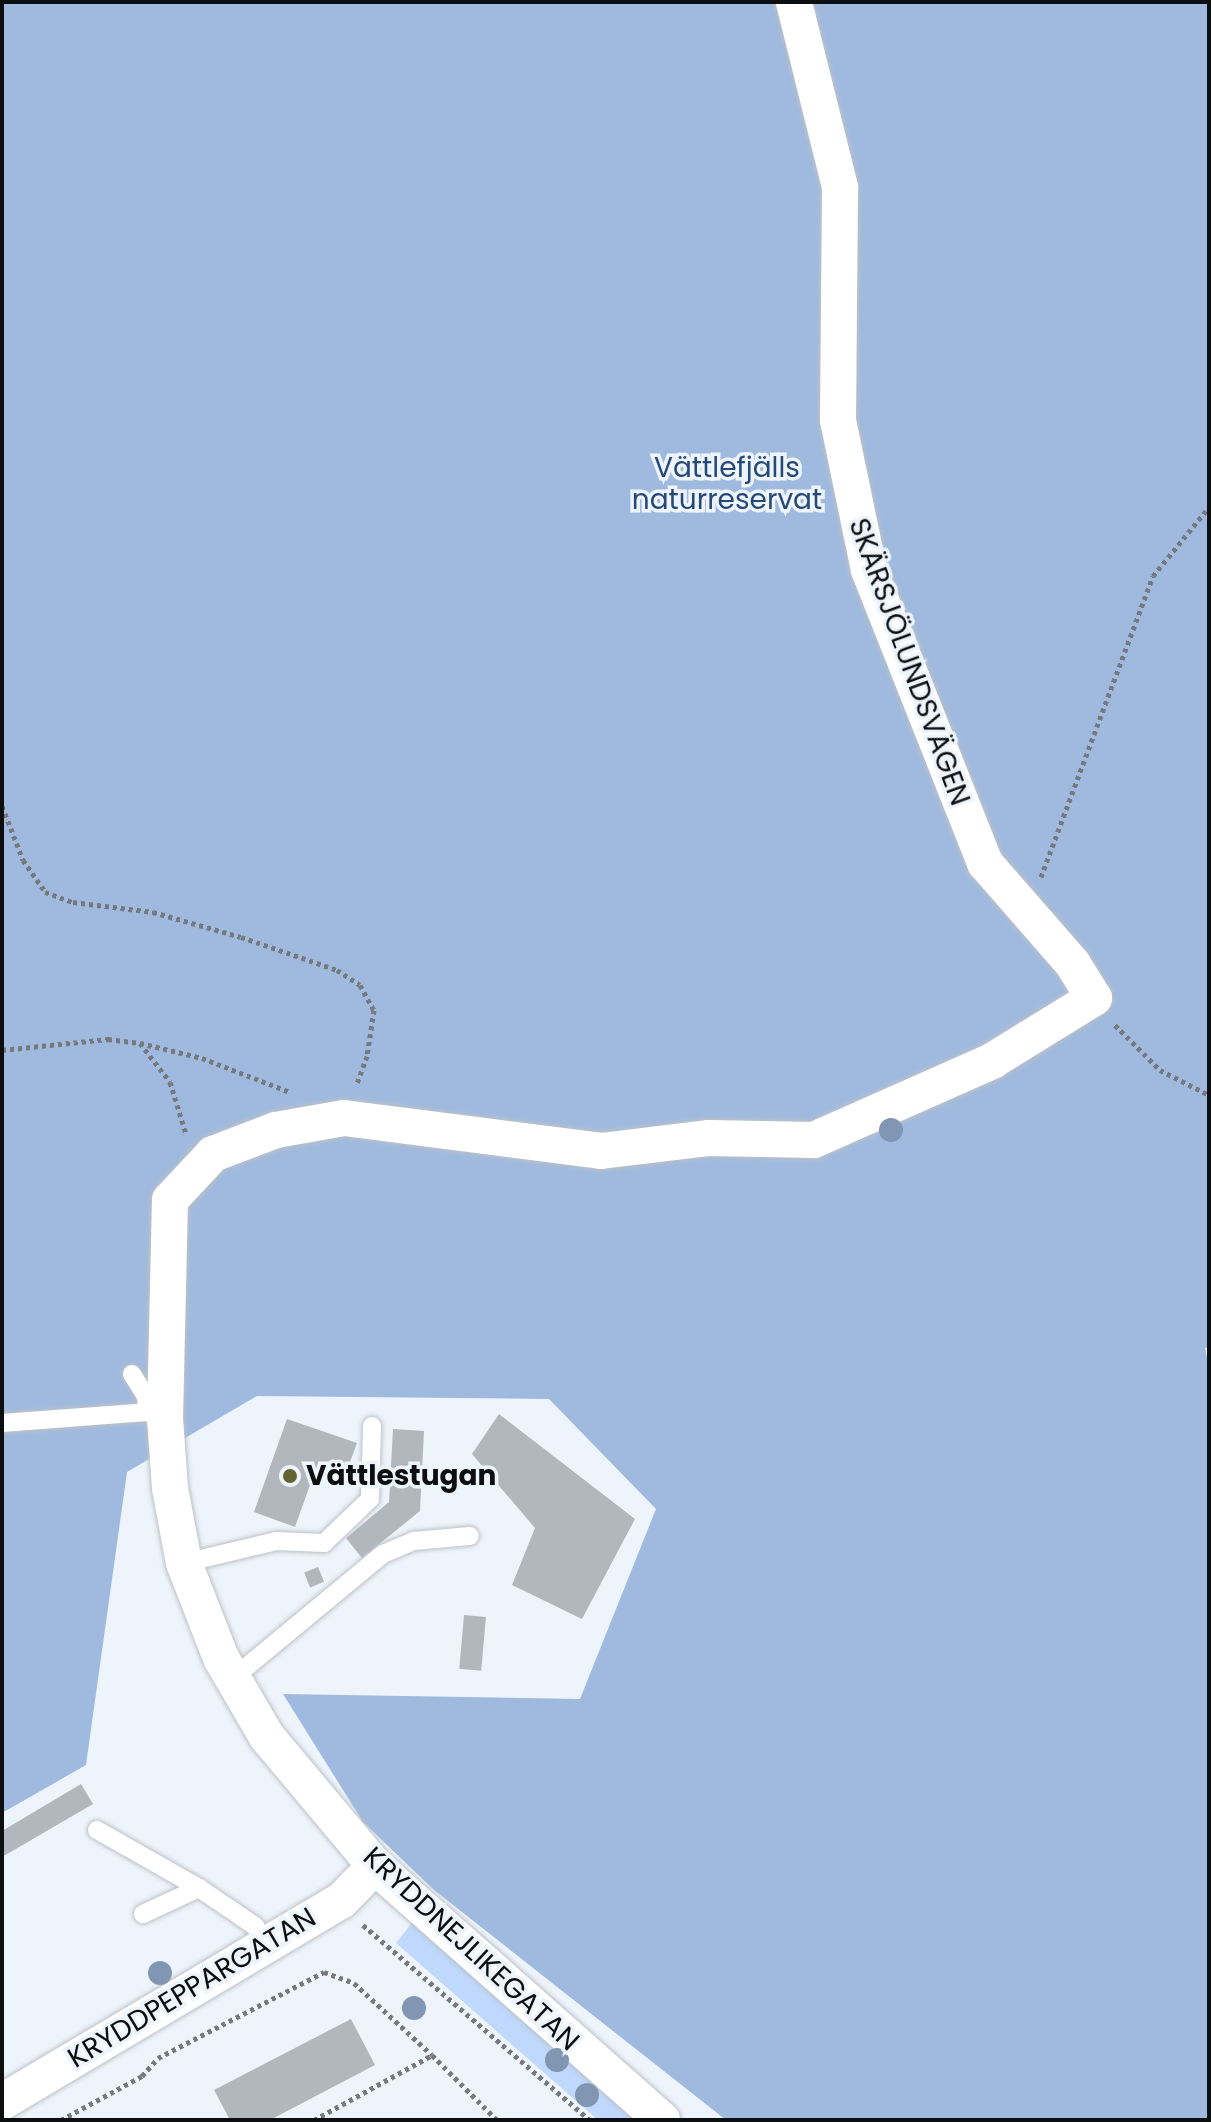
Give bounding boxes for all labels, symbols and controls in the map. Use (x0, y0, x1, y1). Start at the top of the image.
park label: Vättlefjälls naturreservat (632, 451, 822, 517)
street label: SKÄRSJÖLUNDSVÄGEN (841, 514, 977, 810)
place label: Vättlestugan (306, 1459, 496, 1493)
marker: Vättlestugan (281, 1467, 299, 1485)
street label: KRYDDNEJLIKEGATAN (356, 1840, 586, 2058)
street label: KRYDDPEPPARGATAN (62, 1901, 322, 2075)

